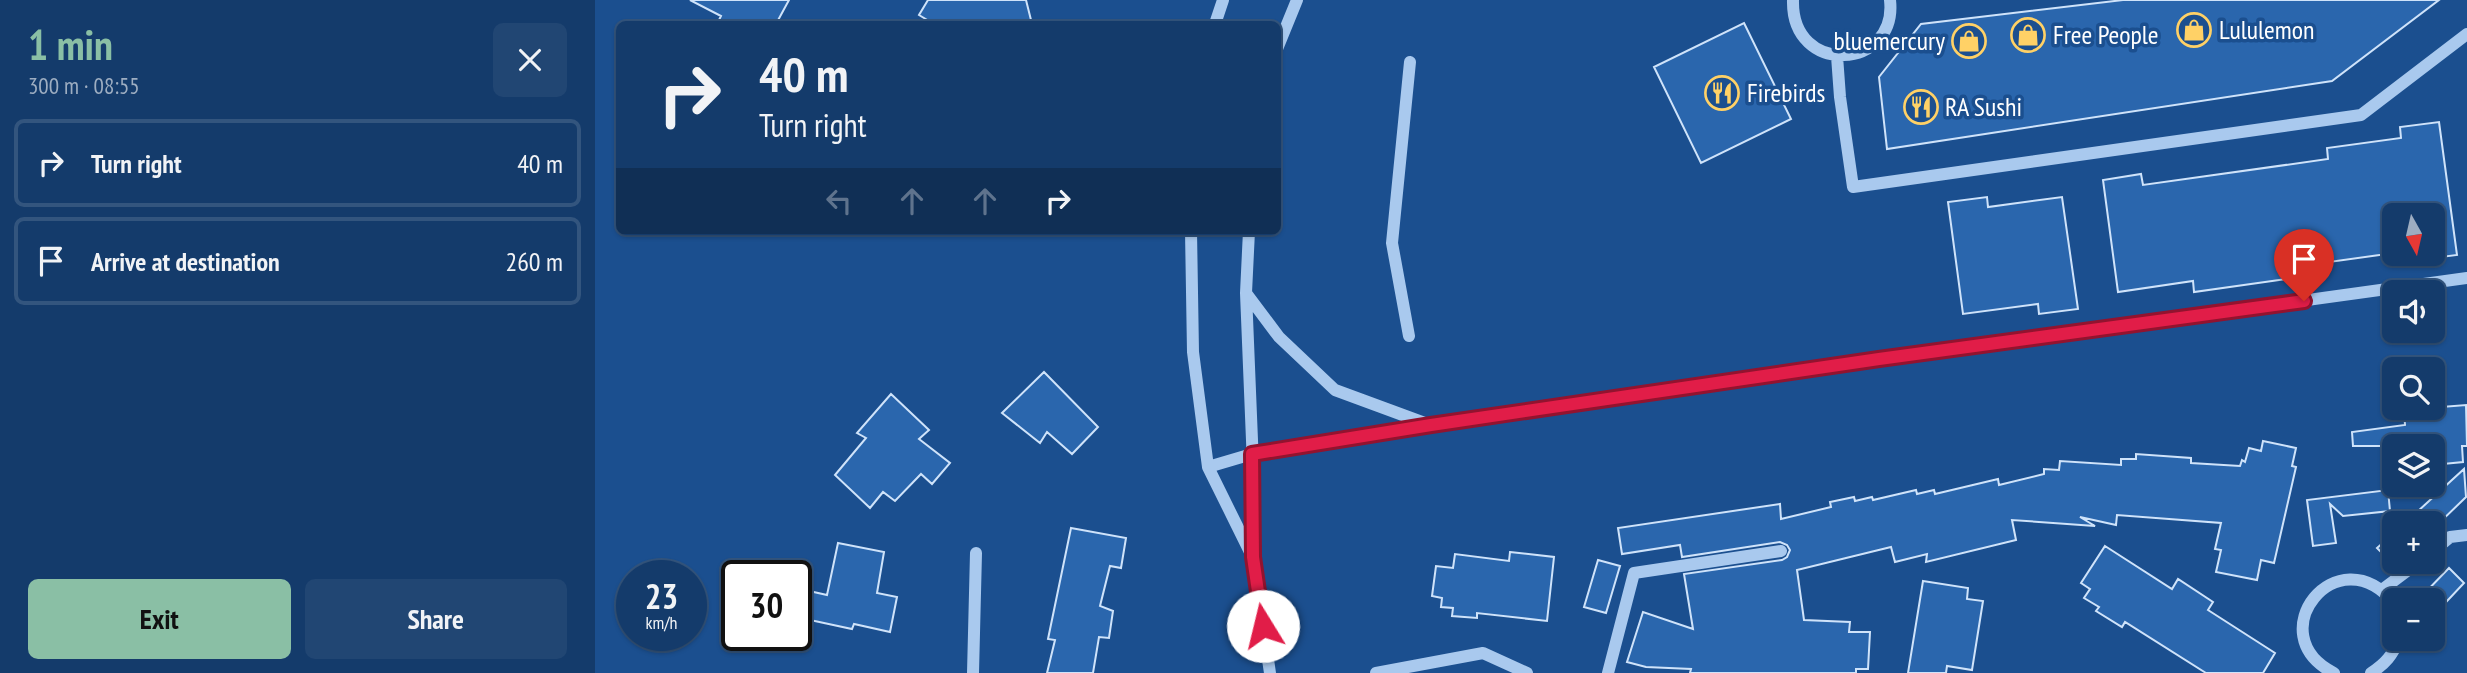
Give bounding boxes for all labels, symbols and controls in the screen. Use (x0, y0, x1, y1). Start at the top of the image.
shop icon: Lululemon (2175, 11, 2213, 49)
place label: Lululemon (2219, 13, 2314, 46)
shop icon: Free People (2009, 16, 2047, 54)
text: 1 min (28, 17, 113, 72)
place label: Free People (2053, 18, 2158, 51)
shop icon: bluemercury (1950, 22, 1988, 60)
button: close (493, 23, 567, 97)
place label: bluemercury (1833, 24, 1945, 57)
text: 40 m (759, 42, 848, 106)
icon: right (644, 49, 735, 140)
text: 300 m · 08:55 (28, 71, 140, 100)
restaurant icon: Firebirds (1703, 74, 1741, 112)
place label: Firebirds (1747, 76, 1825, 109)
restaurant icon: RA Sushi (1902, 88, 1940, 126)
place label: RA Sushi (1945, 90, 2022, 123)
text: Turn right (759, 104, 867, 146)
icon: right (32, 144, 70, 182)
text: Turn right (91, 147, 182, 180)
text: 40 m (517, 147, 563, 180)
icon: left (820, 182, 858, 220)
icon: ahead (893, 182, 931, 220)
icon: ahead (966, 182, 1004, 220)
icon: right (1039, 182, 1077, 220)
north arrow (2382, 203, 2445, 266)
map controls (2382, 203, 2445, 651)
pin (2274, 229, 2334, 301)
icon: arrive (2285, 240, 2323, 278)
icon: arrive (32, 242, 70, 280)
text: Arrive at destination (91, 245, 280, 278)
text: 260 m (505, 245, 563, 278)
button: sound (2382, 280, 2445, 343)
button: search (2382, 357, 2445, 420)
button: layers (2382, 434, 2445, 497)
button: + (2382, 511, 2445, 574)
speed limit sign: 30 (721, 560, 812, 651)
text: 23 (645, 573, 678, 619)
button: Exit (28, 579, 291, 659)
button: Share (305, 579, 567, 659)
button: − (2382, 588, 2445, 651)
position arrow (1226, 589, 1300, 663)
text: km/h (646, 611, 677, 634)

